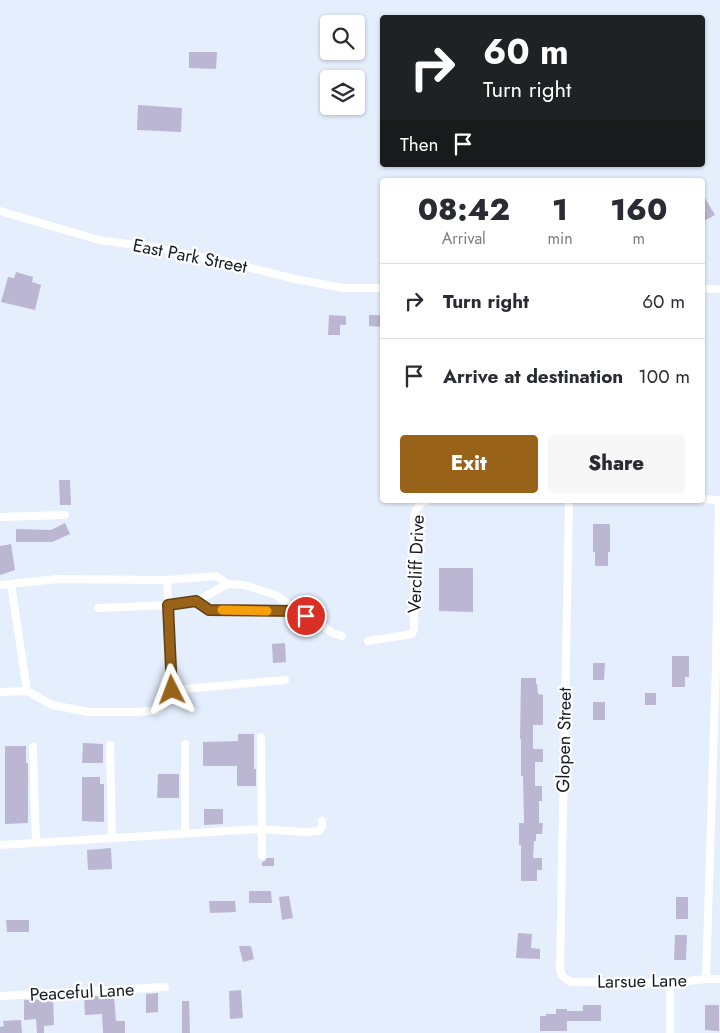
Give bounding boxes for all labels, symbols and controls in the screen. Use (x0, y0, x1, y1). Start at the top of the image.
map controls (320, 15, 365, 115)
button: search (320, 15, 365, 60)
text: 60 m (483, 27, 569, 77)
icon: right (400, 35, 465, 100)
button: layers (320, 70, 365, 115)
text: Turn right (483, 73, 571, 105)
icon: arrive (449, 130, 477, 158)
text: Then (400, 131, 439, 158)
text: 08:42 (418, 188, 510, 231)
text: 1 (552, 188, 568, 231)
text: 160 (610, 188, 667, 231)
text: Arrival (442, 227, 486, 250)
text: min (548, 227, 573, 250)
text: m (633, 227, 645, 250)
street label: East Park Street (131, 232, 250, 280)
icon: right (400, 287, 428, 315)
text: Turn right (443, 288, 529, 315)
text: 60 m (642, 288, 685, 315)
icon: arrive (400, 362, 428, 390)
text: Arrive at destination (443, 363, 623, 390)
text: 100 m (638, 363, 690, 390)
button: Exit (400, 435, 538, 493)
button: Share (548, 435, 685, 493)
street label: Vercliff Drive (401, 514, 431, 614)
pin (285, 595, 327, 637)
icon: arrive (292, 602, 320, 630)
position arrow (145, 663, 197, 715)
street label: Glopen Street (550, 686, 578, 793)
street label: Larsue Lane (597, 967, 687, 995)
street label: Peaceful Lane (29, 976, 135, 1008)

